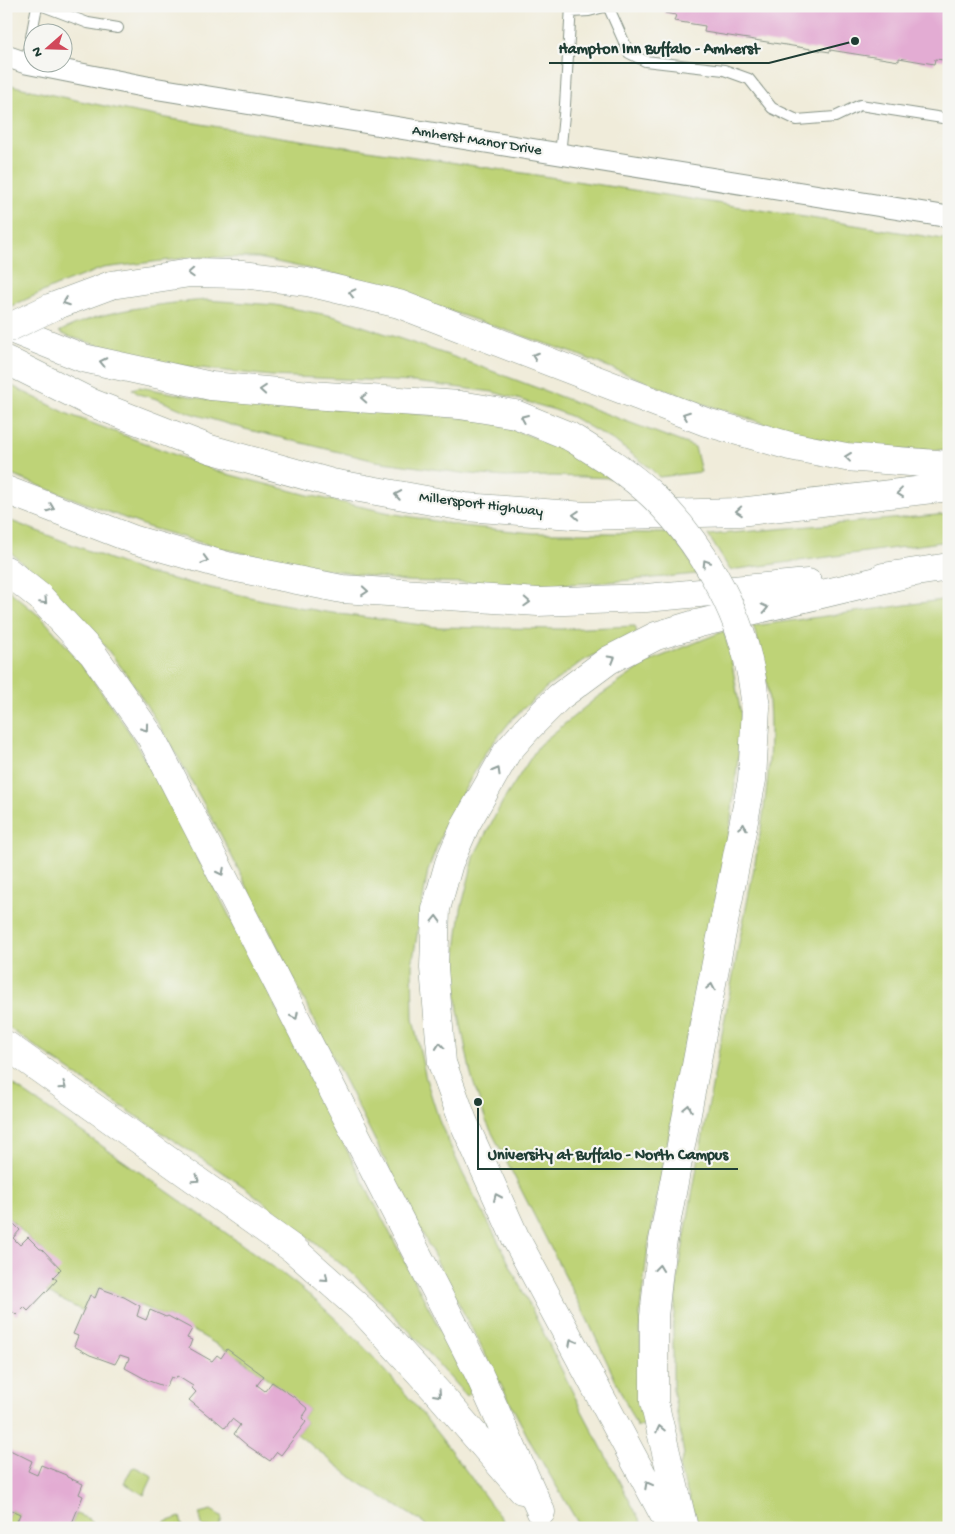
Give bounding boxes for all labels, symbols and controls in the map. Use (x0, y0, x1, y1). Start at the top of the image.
north arrow (22, 22, 72, 72)
callout: Hampton Inn Buffalo - Amherst (549, 32, 769, 63)
text: Hampton Inn Buffalo - Amherst (559, 40, 761, 60)
text: N (29, 44, 48, 59)
street label: Amherst Manor Drive (411, 122, 543, 160)
one-way arrow (187, 268, 195, 279)
one-way arrow (348, 288, 356, 298)
one-way arrow (62, 296, 71, 306)
one-way arrow (531, 352, 540, 363)
one-way arrow (99, 357, 108, 368)
one-way arrow (259, 385, 267, 396)
one-way arrow (359, 392, 367, 403)
one-way arrow (683, 411, 691, 421)
one-way arrow (520, 413, 529, 424)
one-way arrow (844, 452, 852, 463)
one-way arrow (896, 487, 904, 498)
street label: Millersport Highway (418, 488, 545, 522)
one-way arrow (393, 490, 402, 500)
one-way arrow (47, 503, 55, 513)
one-way arrow (735, 506, 743, 517)
one-way arrow (572, 510, 580, 521)
one-way arrow (201, 554, 210, 565)
one-way arrow (703, 559, 713, 568)
one-way arrow (361, 585, 369, 596)
one-way arrow (38, 595, 47, 604)
one-way arrow (523, 596, 531, 607)
one-way arrow (761, 603, 770, 614)
one-way arrow (607, 655, 616, 665)
one-way arrow (139, 722, 148, 732)
one-way arrow (490, 767, 500, 776)
one-way arrow (737, 823, 747, 832)
one-way arrow (215, 866, 225, 875)
one-way arrow (431, 915, 441, 923)
one-way arrow (705, 982, 716, 991)
one-way arrow (289, 1011, 299, 1020)
one-way arrow (435, 1042, 446, 1050)
one-way arrow (58, 1080, 67, 1089)
one-way arrow (682, 1104, 693, 1112)
callout: University at Buffalo - North Campus (478, 1138, 738, 1169)
text: University at Buffalo - North Campus (488, 1146, 729, 1166)
one-way arrow (190, 1173, 200, 1182)
one-way arrow (493, 1193, 504, 1202)
one-way arrow (653, 1264, 664, 1272)
one-way arrow (320, 1272, 329, 1281)
one-way arrow (568, 1338, 578, 1347)
one-way arrow (433, 1389, 442, 1398)
one-way arrow (655, 1425, 666, 1434)
one-way arrow (645, 1481, 655, 1490)

